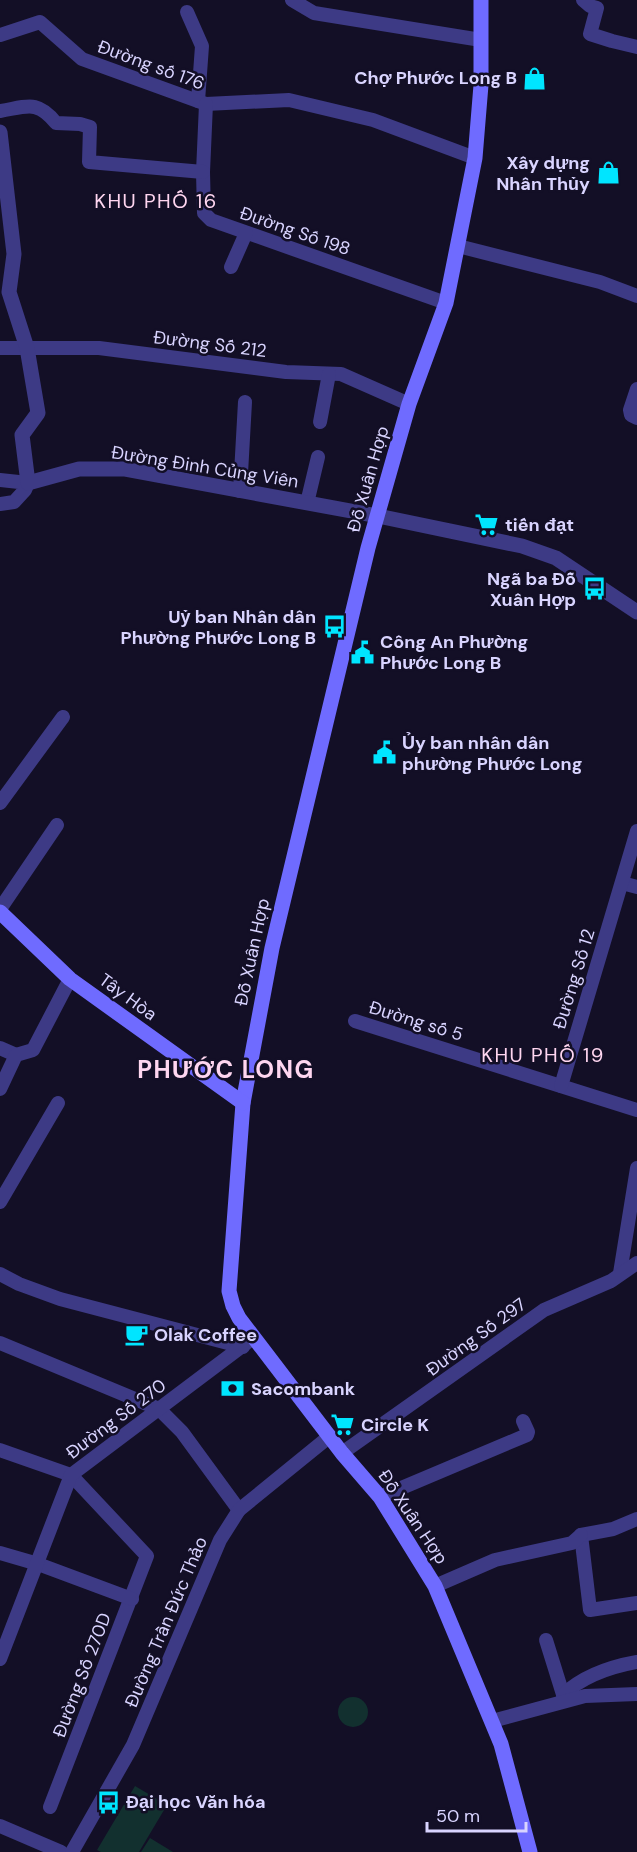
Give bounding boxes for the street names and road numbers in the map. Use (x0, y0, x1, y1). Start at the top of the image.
street label: Đường số 176 (94, 35, 208, 95)
street label: Đường Số 198 (237, 201, 353, 261)
street label: Đường Số 212 (152, 325, 268, 363)
street label: Đỗ Xuân Hợp (341, 423, 395, 535)
street label: Đường Đinh Củng Viên (110, 440, 300, 494)
street label: Đỗ Xuân Hợp (229, 896, 275, 1008)
street label: Đường Số 12 (547, 926, 601, 1032)
street label: Tây Hòa (94, 968, 162, 1026)
street label: Đường số 5 (366, 995, 466, 1047)
street label: Đường Số 297 (421, 1293, 531, 1381)
street label: Đường Số 270 (61, 1373, 171, 1465)
street label: Đỗ Xuân Hợp (373, 1465, 453, 1569)
street label: Đường Trần Đức Thảo (119, 1533, 213, 1711)
street label: Đường Số 270D (47, 1609, 117, 1741)

